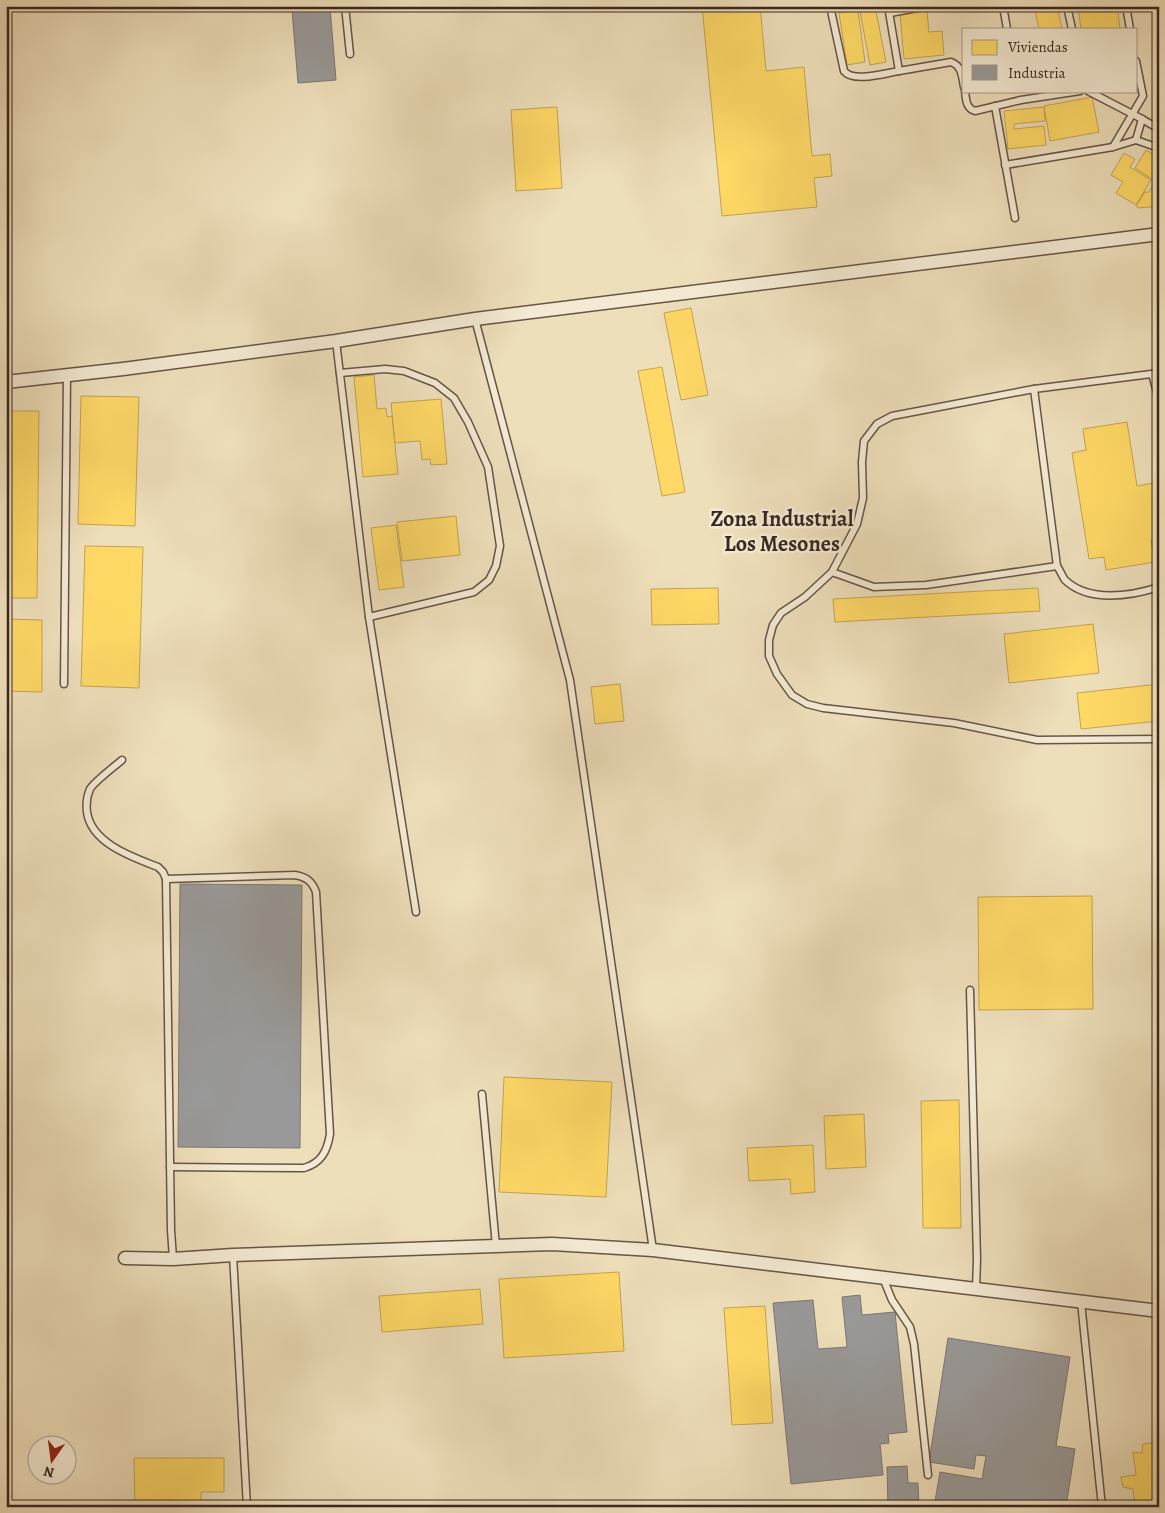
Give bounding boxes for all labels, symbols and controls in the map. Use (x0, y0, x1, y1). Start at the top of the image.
legend (962, 28, 1138, 92)
text: Viviendas (1007, 37, 1068, 57)
text: Industria (1008, 63, 1066, 83)
district label: Zona Industrial Los Mesones (711, 504, 854, 559)
north arrow (28, 1436, 78, 1486)
text: N (42, 1462, 56, 1483)

